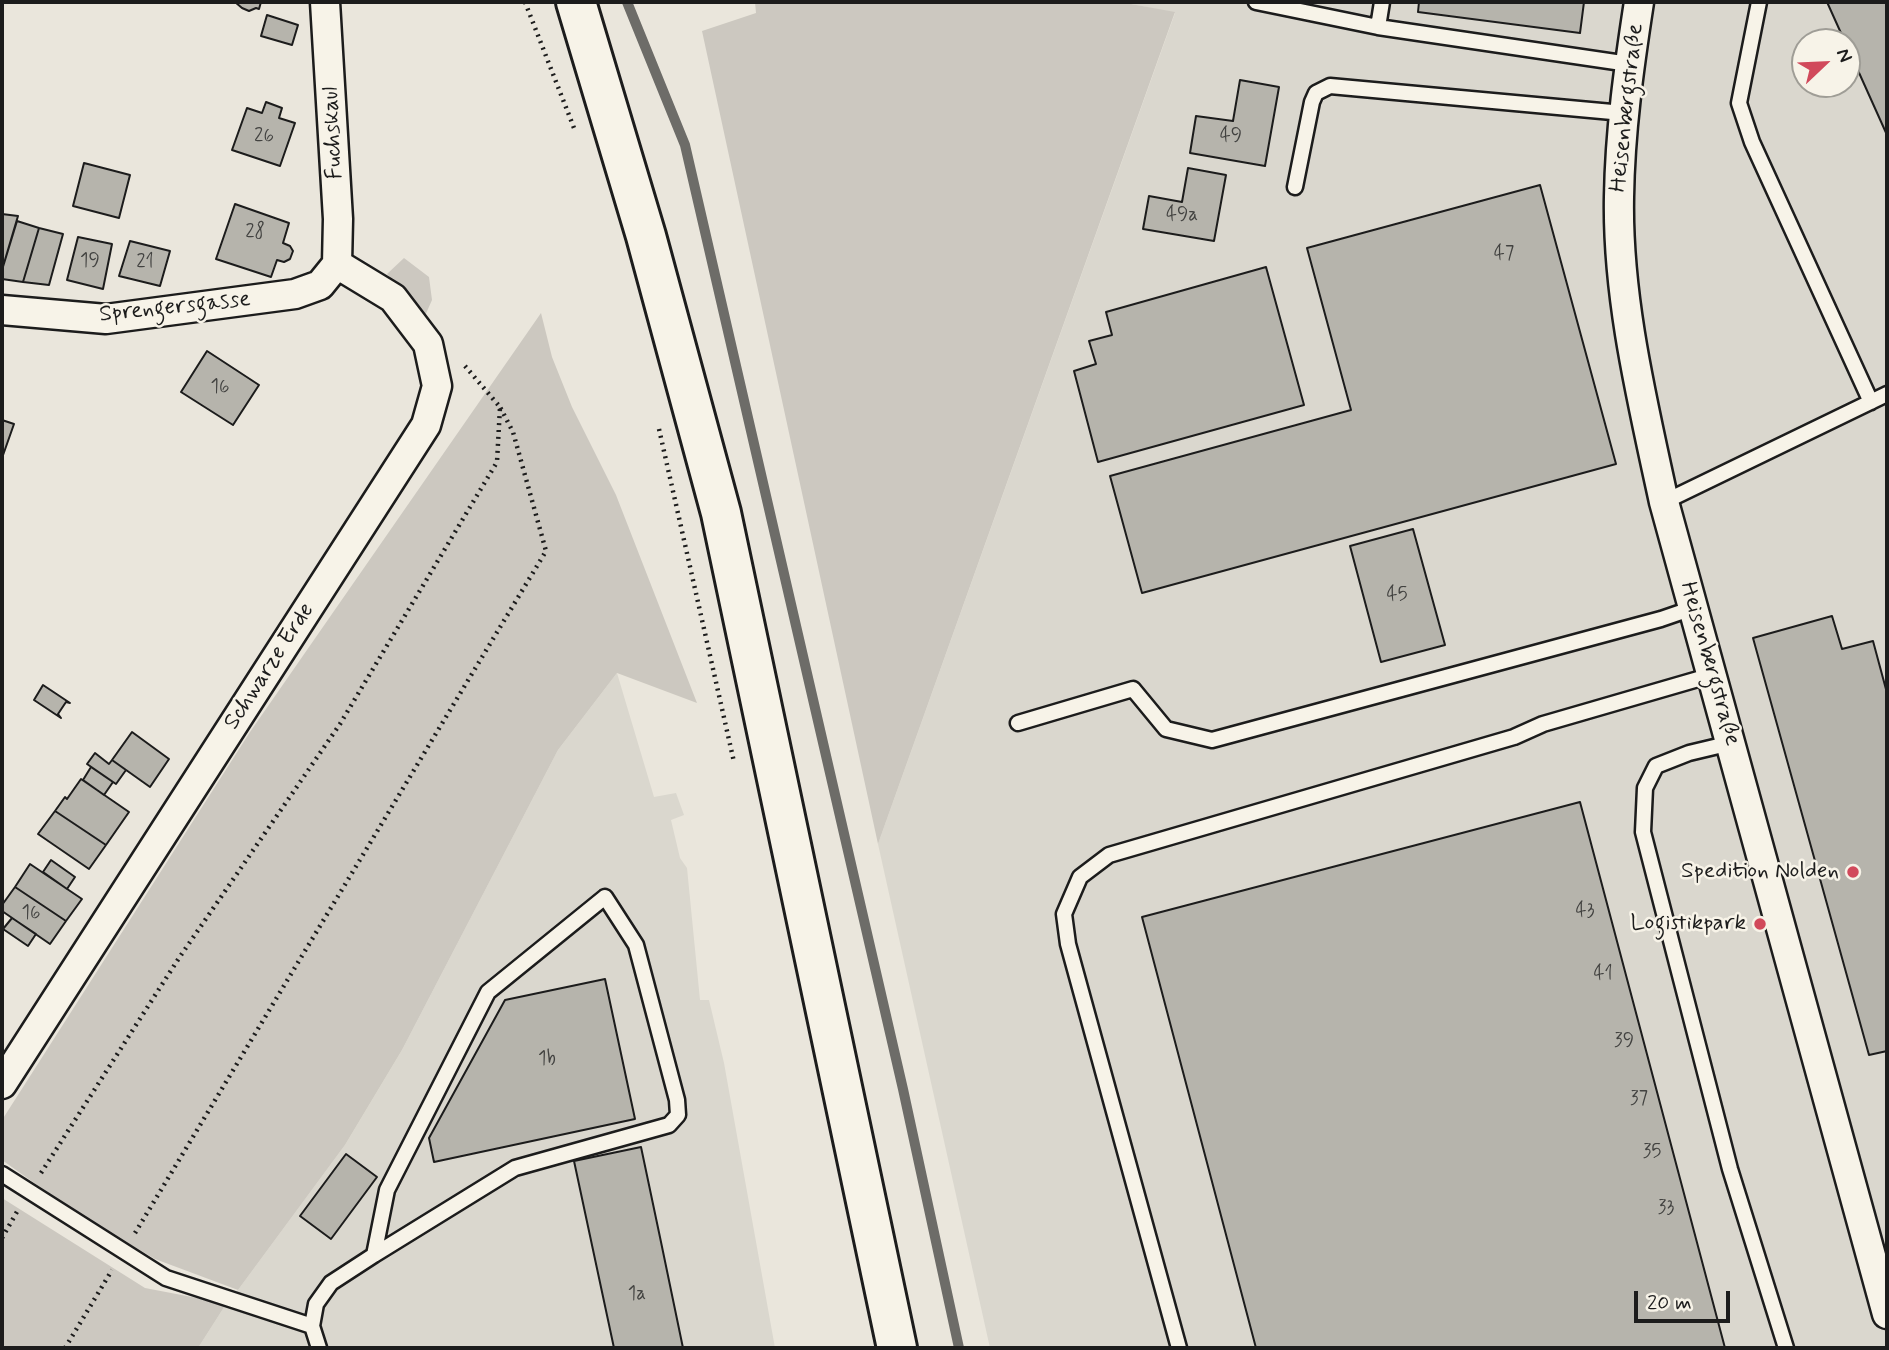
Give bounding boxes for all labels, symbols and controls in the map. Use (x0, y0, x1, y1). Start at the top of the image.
street label: Heisenbergstraße (1605, 22, 1651, 194)
north arrow (1791, 28, 1861, 98)
text: N (1830, 45, 1858, 66)
street label: Fuchskaul (318, 86, 350, 180)
house number: 26 (254, 126, 274, 148)
house number: 49 (1220, 126, 1242, 148)
house number: 49a (1166, 205, 1198, 227)
house number: 28 (245, 222, 265, 244)
house number: 47 (1494, 244, 1514, 266)
house number: 19 (80, 251, 100, 273)
house number: 21 (136, 252, 154, 274)
street label: Sprengersgasse (98, 286, 252, 330)
house number: 16 (211, 377, 229, 399)
street label: Heisenbergstraße (1672, 579, 1746, 749)
house number: 45 (1386, 585, 1408, 607)
street label: Schwarze Erde (219, 598, 321, 736)
place label: Spedition Nolden (1681, 858, 1839, 886)
marker: Spedition Nolden (1845, 864, 1861, 880)
house number: 43 (1575, 901, 1595, 923)
house number: 16 (22, 903, 40, 925)
place label: Logistikpark (1630, 910, 1746, 938)
marker: Logistikpark (1752, 916, 1768, 932)
house number: 41 (1593, 964, 1613, 986)
house number: 39 (1614, 1031, 1634, 1053)
house number: 1b (538, 1049, 556, 1071)
house number: 37 (1630, 1089, 1648, 1111)
house number: 35 (1643, 1142, 1661, 1164)
house number: 33 (1658, 1198, 1674, 1220)
scale bar (1637, 1276, 1733, 1320)
house number: 1a (628, 1284, 646, 1306)
text: 20 m (1647, 1289, 1692, 1317)

